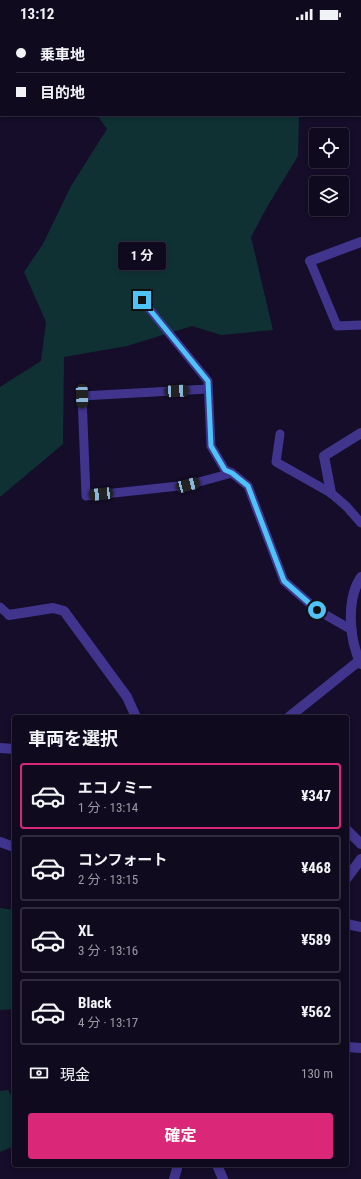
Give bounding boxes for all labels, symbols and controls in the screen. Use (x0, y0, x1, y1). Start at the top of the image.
text: 13:12 (20, 5, 54, 23)
text: 乗車地 (40, 46, 85, 64)
text: 目的地 (40, 84, 85, 102)
map controls (309, 128, 349, 216)
button: locate (309, 128, 349, 168)
button: layers (309, 176, 349, 216)
callout: 1 分 (118, 242, 166, 270)
text: 1 分 (131, 248, 153, 263)
route end (133, 291, 151, 309)
car (76, 384, 88, 408)
car (165, 384, 189, 398)
car (175, 476, 201, 494)
car (88, 487, 114, 501)
route start (308, 601, 326, 619)
text: 車両を選択 (28, 728, 118, 749)
icon: car (30, 778, 66, 814)
text: エコノミー (78, 779, 153, 797)
text: ¥347 (301, 787, 331, 805)
text: 1 分 · 13:14 (78, 800, 138, 815)
icon: car (30, 850, 66, 886)
text: コンフォート (78, 851, 168, 869)
text: ¥468 (301, 859, 331, 877)
text: 2 分 · 13:15 (78, 872, 138, 887)
icon: car (30, 922, 66, 958)
text: XL (78, 922, 94, 940)
text: ¥589 (301, 931, 331, 949)
text: 3 分 · 13:16 (78, 943, 138, 958)
icon: car (30, 994, 66, 1030)
text: Black (78, 994, 111, 1012)
text: ¥562 (301, 1003, 331, 1021)
text: 4 分 · 13:17 (78, 1015, 138, 1030)
icon: cash (28, 1062, 50, 1084)
text: 現金 (60, 1066, 90, 1084)
text: 130 m (301, 1066, 333, 1081)
button: 確定 (28, 1113, 333, 1159)

